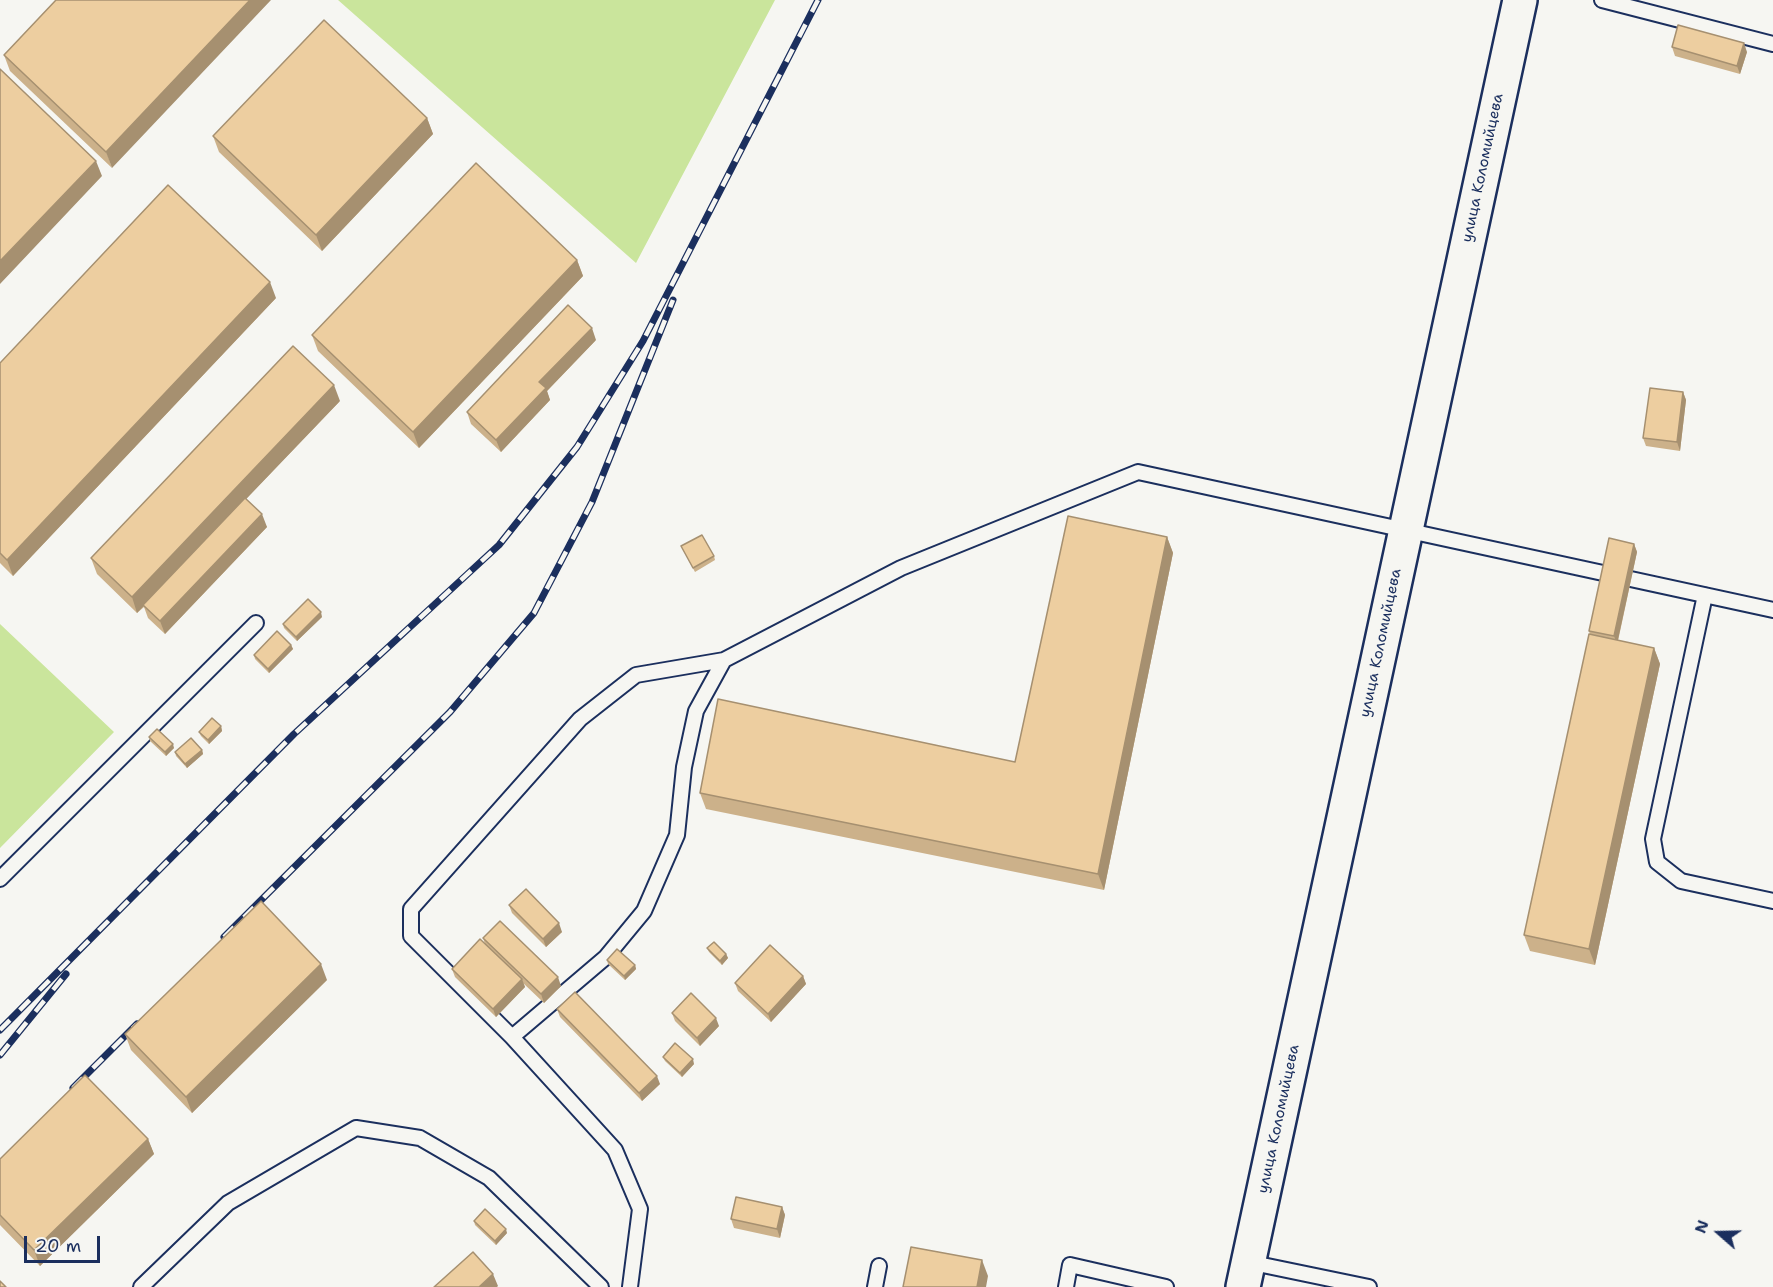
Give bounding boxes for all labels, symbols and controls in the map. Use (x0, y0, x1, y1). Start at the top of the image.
street label: улица Коломийцева (1458, 92, 1508, 244)
street label: улица Коломийцева (1356, 567, 1406, 719)
street label: улица Коломийцева (1254, 1043, 1304, 1195)
north arrow (1689, 1203, 1749, 1263)
text: N (1690, 1217, 1714, 1236)
scale bar (27, 1224, 104, 1262)
text: 20 m (35, 1234, 81, 1258)

